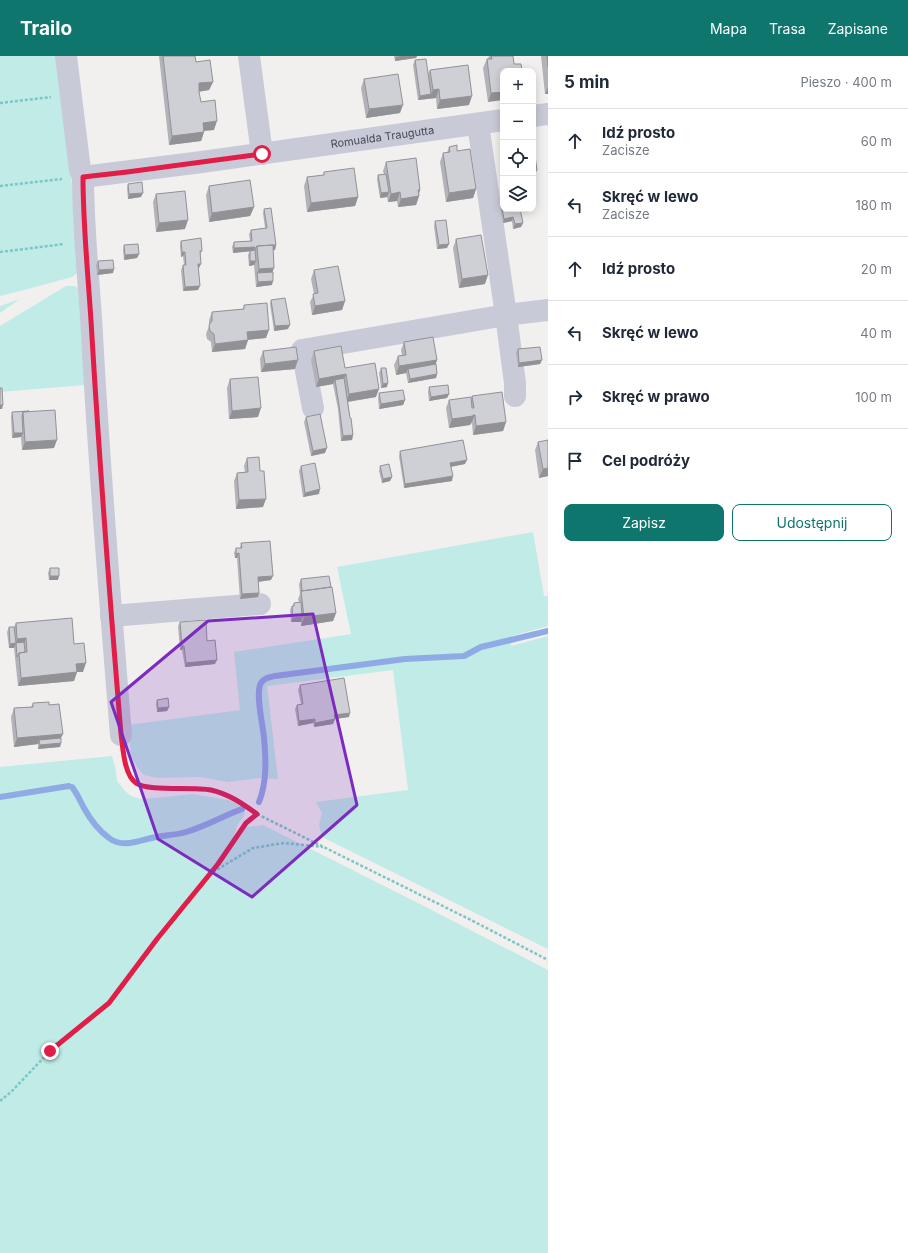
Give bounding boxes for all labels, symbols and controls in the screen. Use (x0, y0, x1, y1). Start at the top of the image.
text: Trailo (20, 17, 72, 40)
text: Mapa (710, 20, 747, 37)
text: Trasa (769, 20, 806, 37)
text: Zapisane (828, 20, 888, 37)
map controls (500, 68, 536, 212)
button: + (500, 68, 536, 104)
text: 5 min (564, 72, 610, 92)
text: Pieszo · 400 m (800, 74, 892, 90)
button: − (500, 104, 536, 140)
street label: Romualda Traugutta (330, 123, 435, 151)
text: Idź prosto (602, 123, 675, 142)
icon: ahead (564, 130, 586, 152)
text: 60 m (861, 133, 892, 149)
button: locate (500, 140, 536, 176)
text: Zacisze (602, 142, 649, 158)
route start (253, 145, 271, 163)
button: layers (500, 176, 536, 212)
text: Skręć w lewo (602, 187, 698, 206)
icon: left (564, 194, 586, 216)
text: 180 m (855, 197, 892, 213)
text: Zacisze (602, 206, 649, 222)
icon: ahead (564, 258, 586, 280)
text: Idź prosto (602, 259, 675, 278)
text: 20 m (861, 261, 892, 277)
icon: left (564, 322, 586, 344)
text: Skręć w lewo (602, 323, 698, 342)
text: 40 m (860, 325, 892, 341)
icon: right (564, 386, 586, 408)
text: Skręć w prawo (602, 387, 710, 406)
text: 100 m (855, 389, 892, 405)
icon: arrive (564, 450, 586, 472)
text: Cel podróży (602, 451, 690, 470)
button: Zapisz (564, 504, 724, 541)
button: Udostępnij (732, 504, 892, 541)
route end (41, 1042, 59, 1060)

